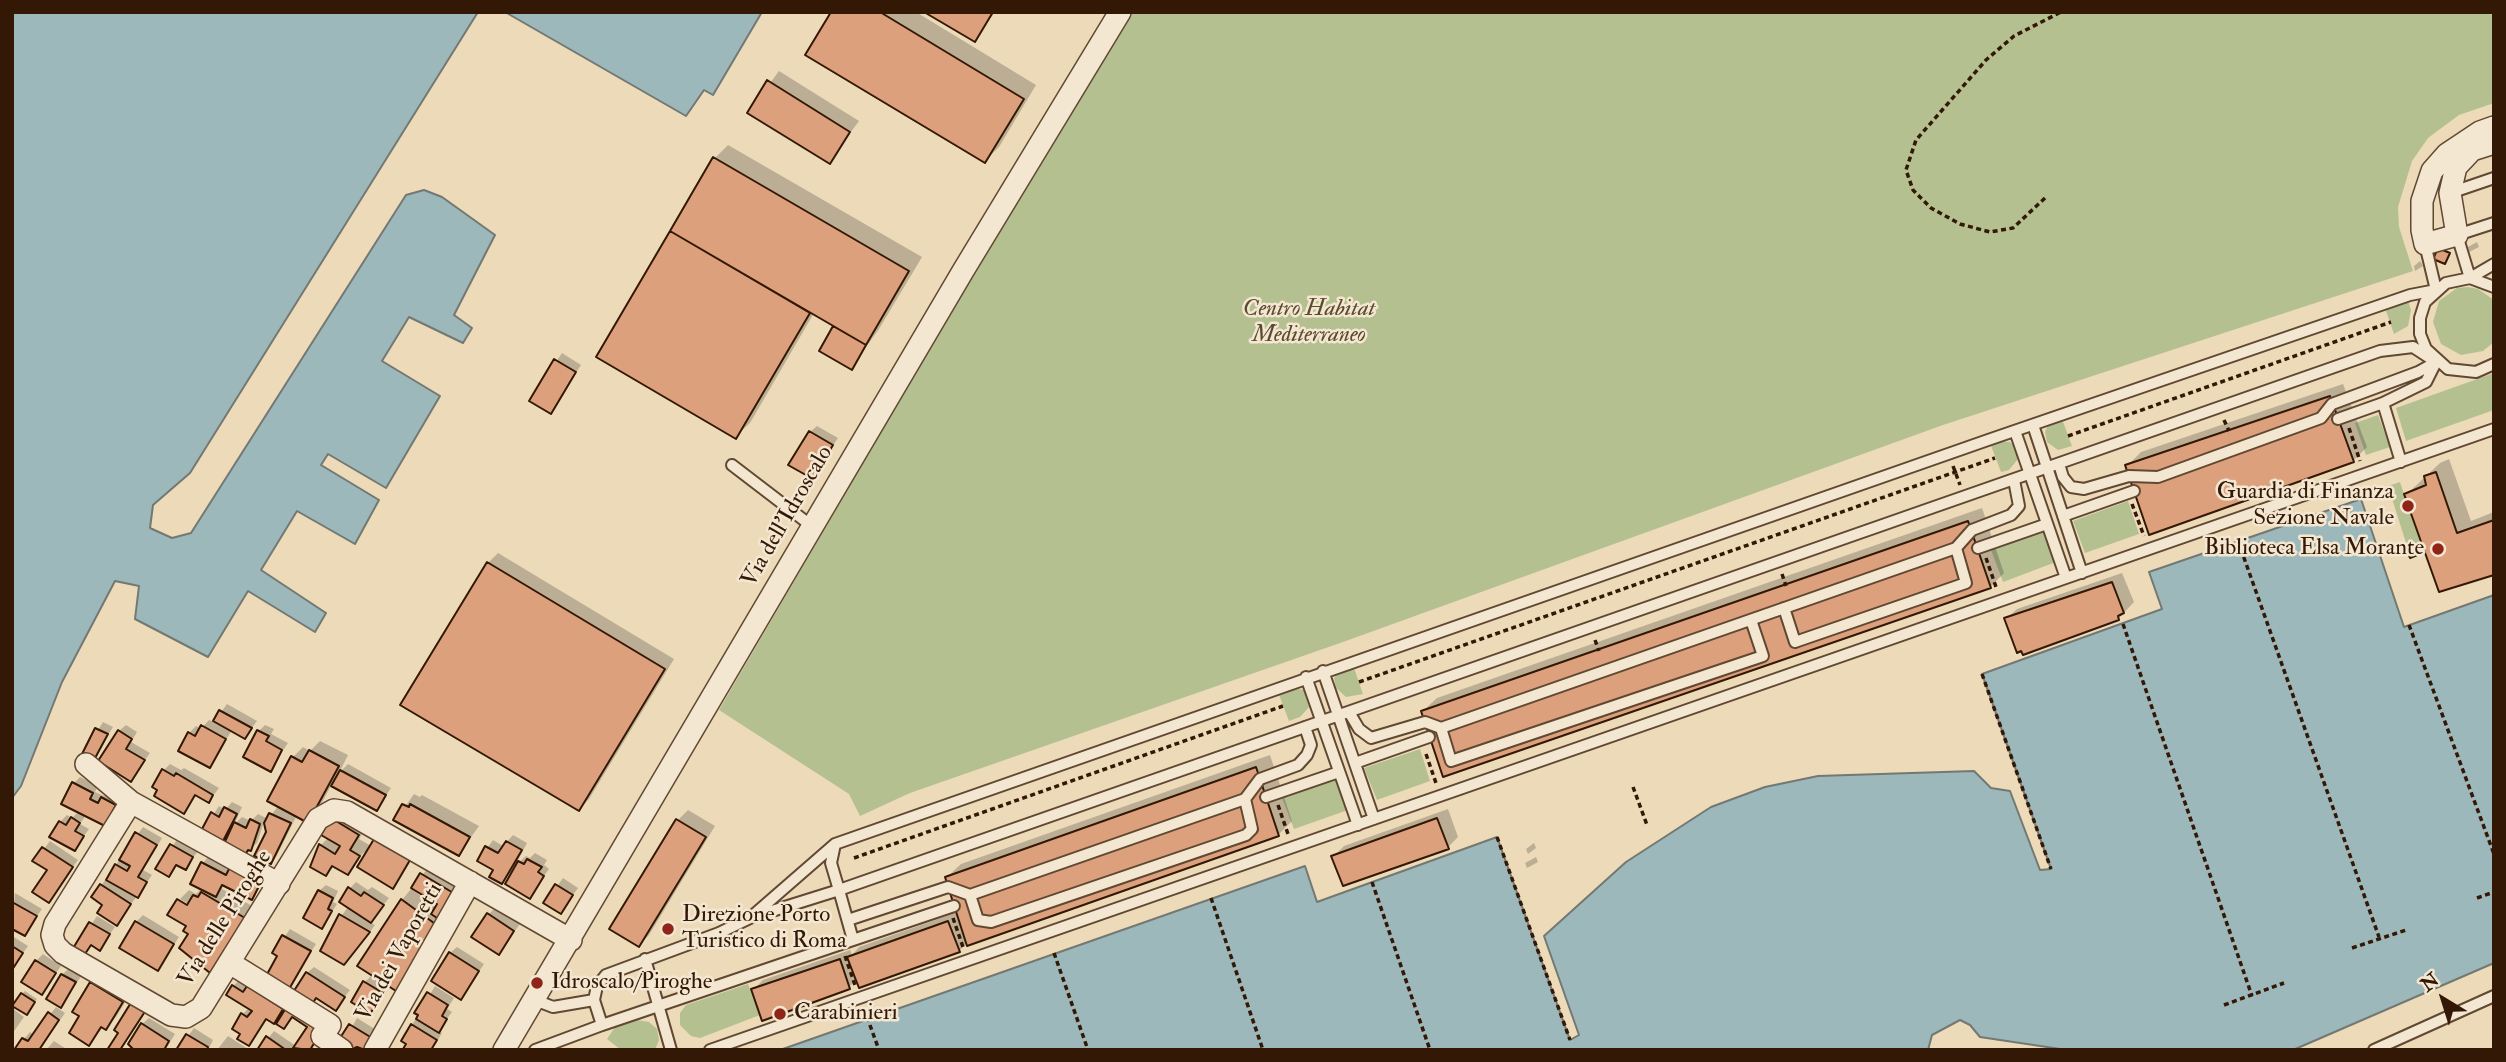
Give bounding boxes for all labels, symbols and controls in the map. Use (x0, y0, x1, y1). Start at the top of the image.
park label: Centro Habitat Mediterraneo (1243, 296, 1375, 350)
street label: Via dell'Idroscalo (736, 441, 840, 593)
place label: Guardia di Finanza Sezione Navale (2217, 479, 2394, 533)
marker: Guardia di Finanza Sezione Navale (2400, 498, 2416, 514)
place label: Biblioteca Elsa Morante (2204, 535, 2424, 563)
marker: Biblioteca Elsa Morante (2430, 541, 2446, 557)
street label: Via delle Piroghe (173, 846, 279, 992)
street label: Via dei Vaporetti (351, 879, 449, 1027)
place label: Direzione Porto Turistico di Roma (682, 902, 847, 956)
marker: Direzione Porto Turistico di Roma (660, 921, 676, 937)
north arrow (2408, 964, 2478, 1034)
text: N (2416, 968, 2444, 997)
place label: Idroscalo/Piroghe (551, 969, 712, 997)
marker: Idroscalo/Piroghe (529, 975, 545, 991)
place label: Carabinieri (794, 1000, 898, 1028)
marker: Carabinieri (772, 1006, 788, 1022)

